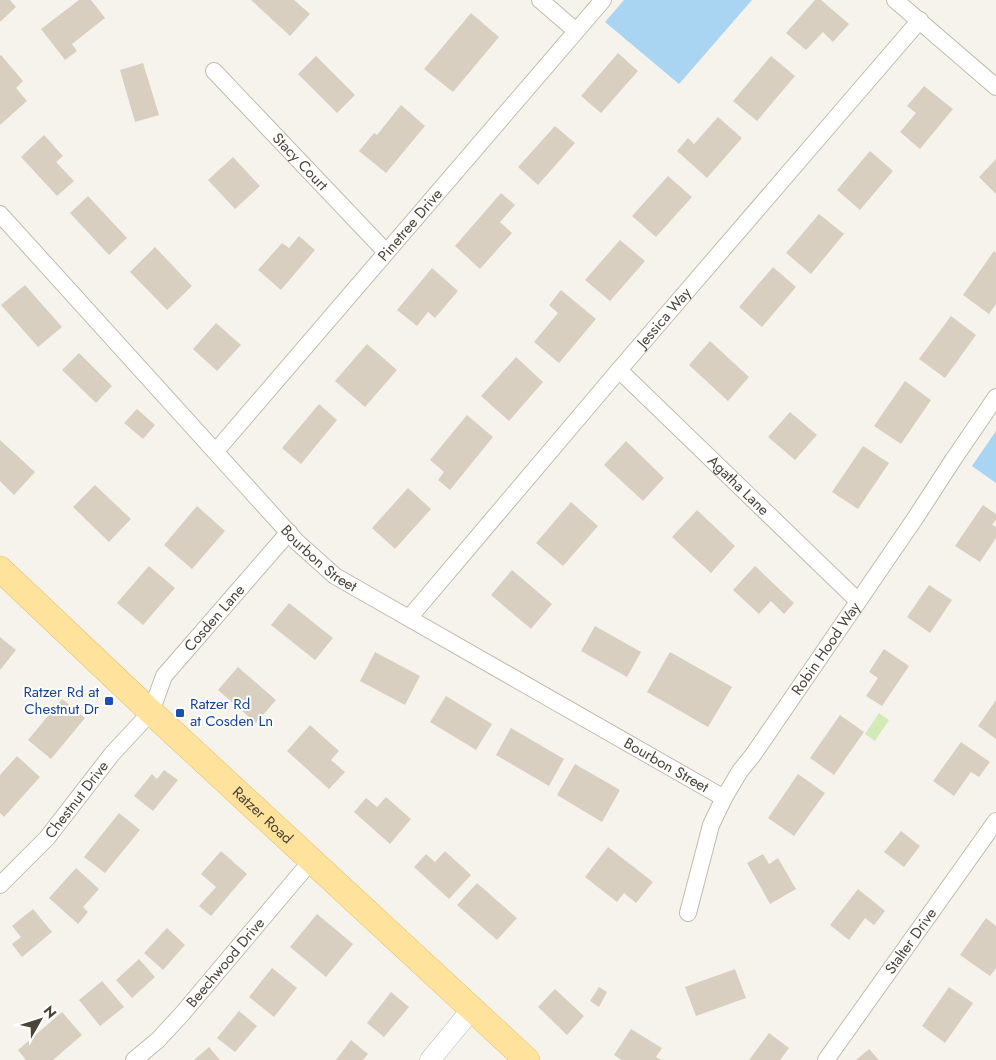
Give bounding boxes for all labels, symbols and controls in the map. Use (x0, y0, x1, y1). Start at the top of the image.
street label: Stacy Court (267, 128, 333, 196)
street label: Pinetree Drive (373, 183, 448, 266)
street label: Jessica Way (630, 282, 697, 354)
street label: Agatha Lane (702, 450, 774, 521)
street label: Bourbon Street (276, 520, 362, 598)
street label: Cosden Lane (179, 579, 250, 657)
street label: Robin Hood Way (786, 597, 866, 700)
place label: Ratzer Rd at Chestnut Dr (23, 681, 100, 720)
place label: Ratzer Rd at Cosden Ln (190, 693, 273, 732)
marker: Ratzer Rd at Chestnut Dr (103, 695, 115, 707)
marker: Ratzer Rd at Cosden Ln (174, 707, 186, 719)
street label: Bourbon Street (620, 732, 713, 798)
street label: Chestnut Drive (40, 756, 114, 843)
street label: Ratzer Road (227, 781, 298, 849)
street label: Stalter Drive (879, 903, 942, 979)
street label: Beechwood Drive (181, 913, 270, 1012)
north arrow (15, 995, 65, 1045)
text: N (39, 1001, 61, 1022)

